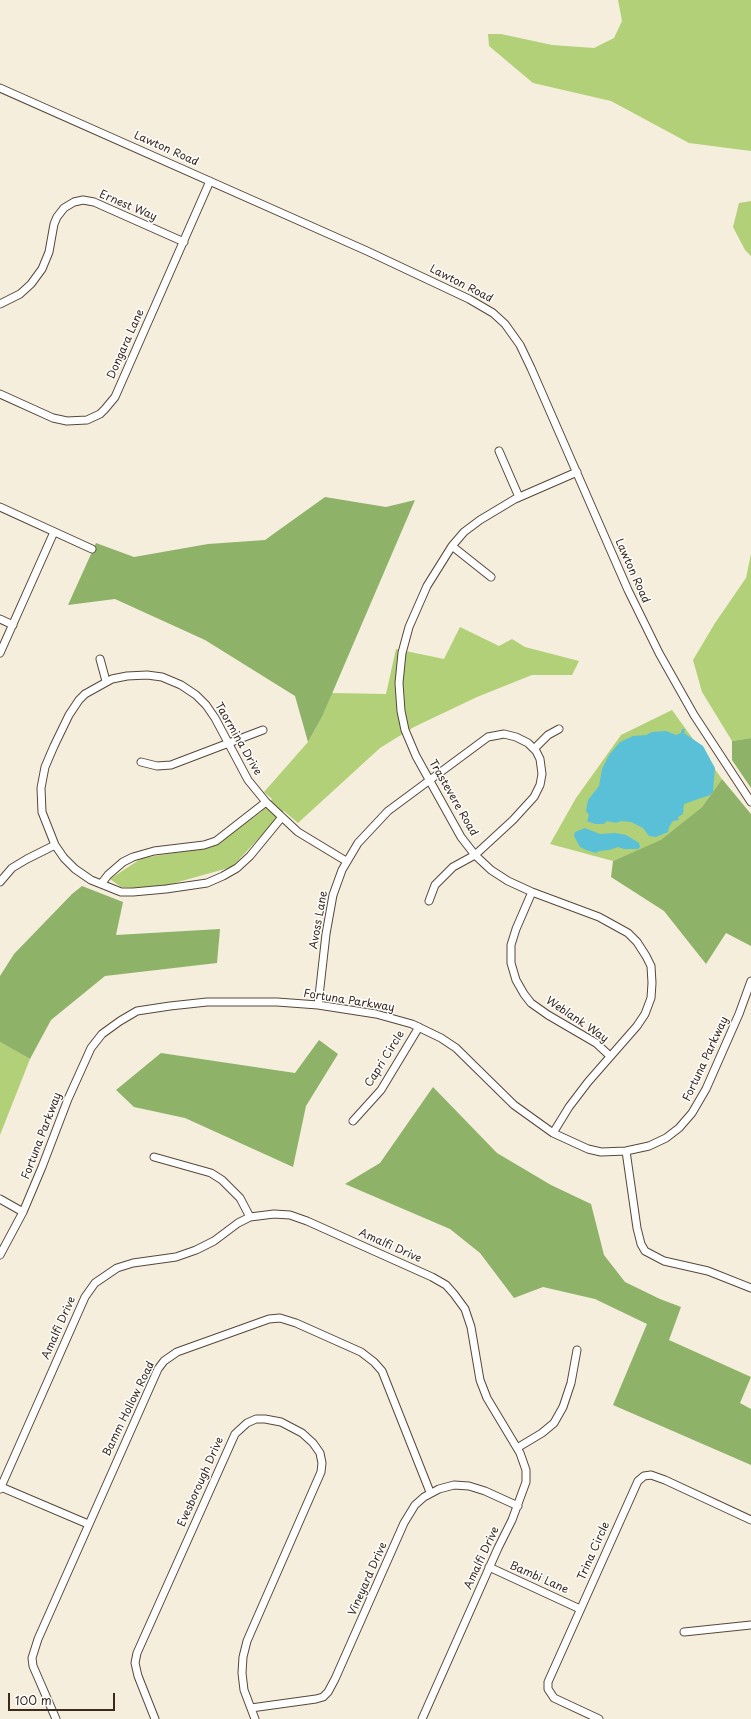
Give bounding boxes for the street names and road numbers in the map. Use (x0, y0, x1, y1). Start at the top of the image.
street label: Lawton Road (132, 129, 200, 169)
street label: Ernest Way (97, 188, 159, 224)
street label: Lawton Road (427, 262, 495, 306)
street label: Dongara Lane (105, 307, 147, 381)
street label: Lawton Road (612, 537, 652, 605)
street label: Taormina Drive (212, 700, 264, 778)
street label: Trastevere Road (426, 757, 480, 839)
street label: Avoss Lane (307, 890, 331, 950)
street label: Fortuna Parkway (303, 987, 395, 1015)
street label: Weblank Way (543, 994, 611, 1046)
street label: Fortuna Parkway (681, 1015, 731, 1103)
street label: Capri Circle (362, 1028, 408, 1090)
street label: Fortuna Parkway (19, 1091, 65, 1181)
street label: Amalfi Drive (356, 1226, 424, 1266)
street label: Amalfi Drive (39, 1294, 79, 1362)
street label: Bamm Hollow Road (100, 1360, 158, 1458)
street label: Evesborough Drive (175, 1435, 227, 1529)
street label: Trina Circle (575, 1520, 613, 1582)
street label: Amalfi Drive (462, 1525, 502, 1591)
street label: Vineyard Drive (346, 1540, 390, 1618)
street label: Bambi Lane (508, 1559, 570, 1597)

